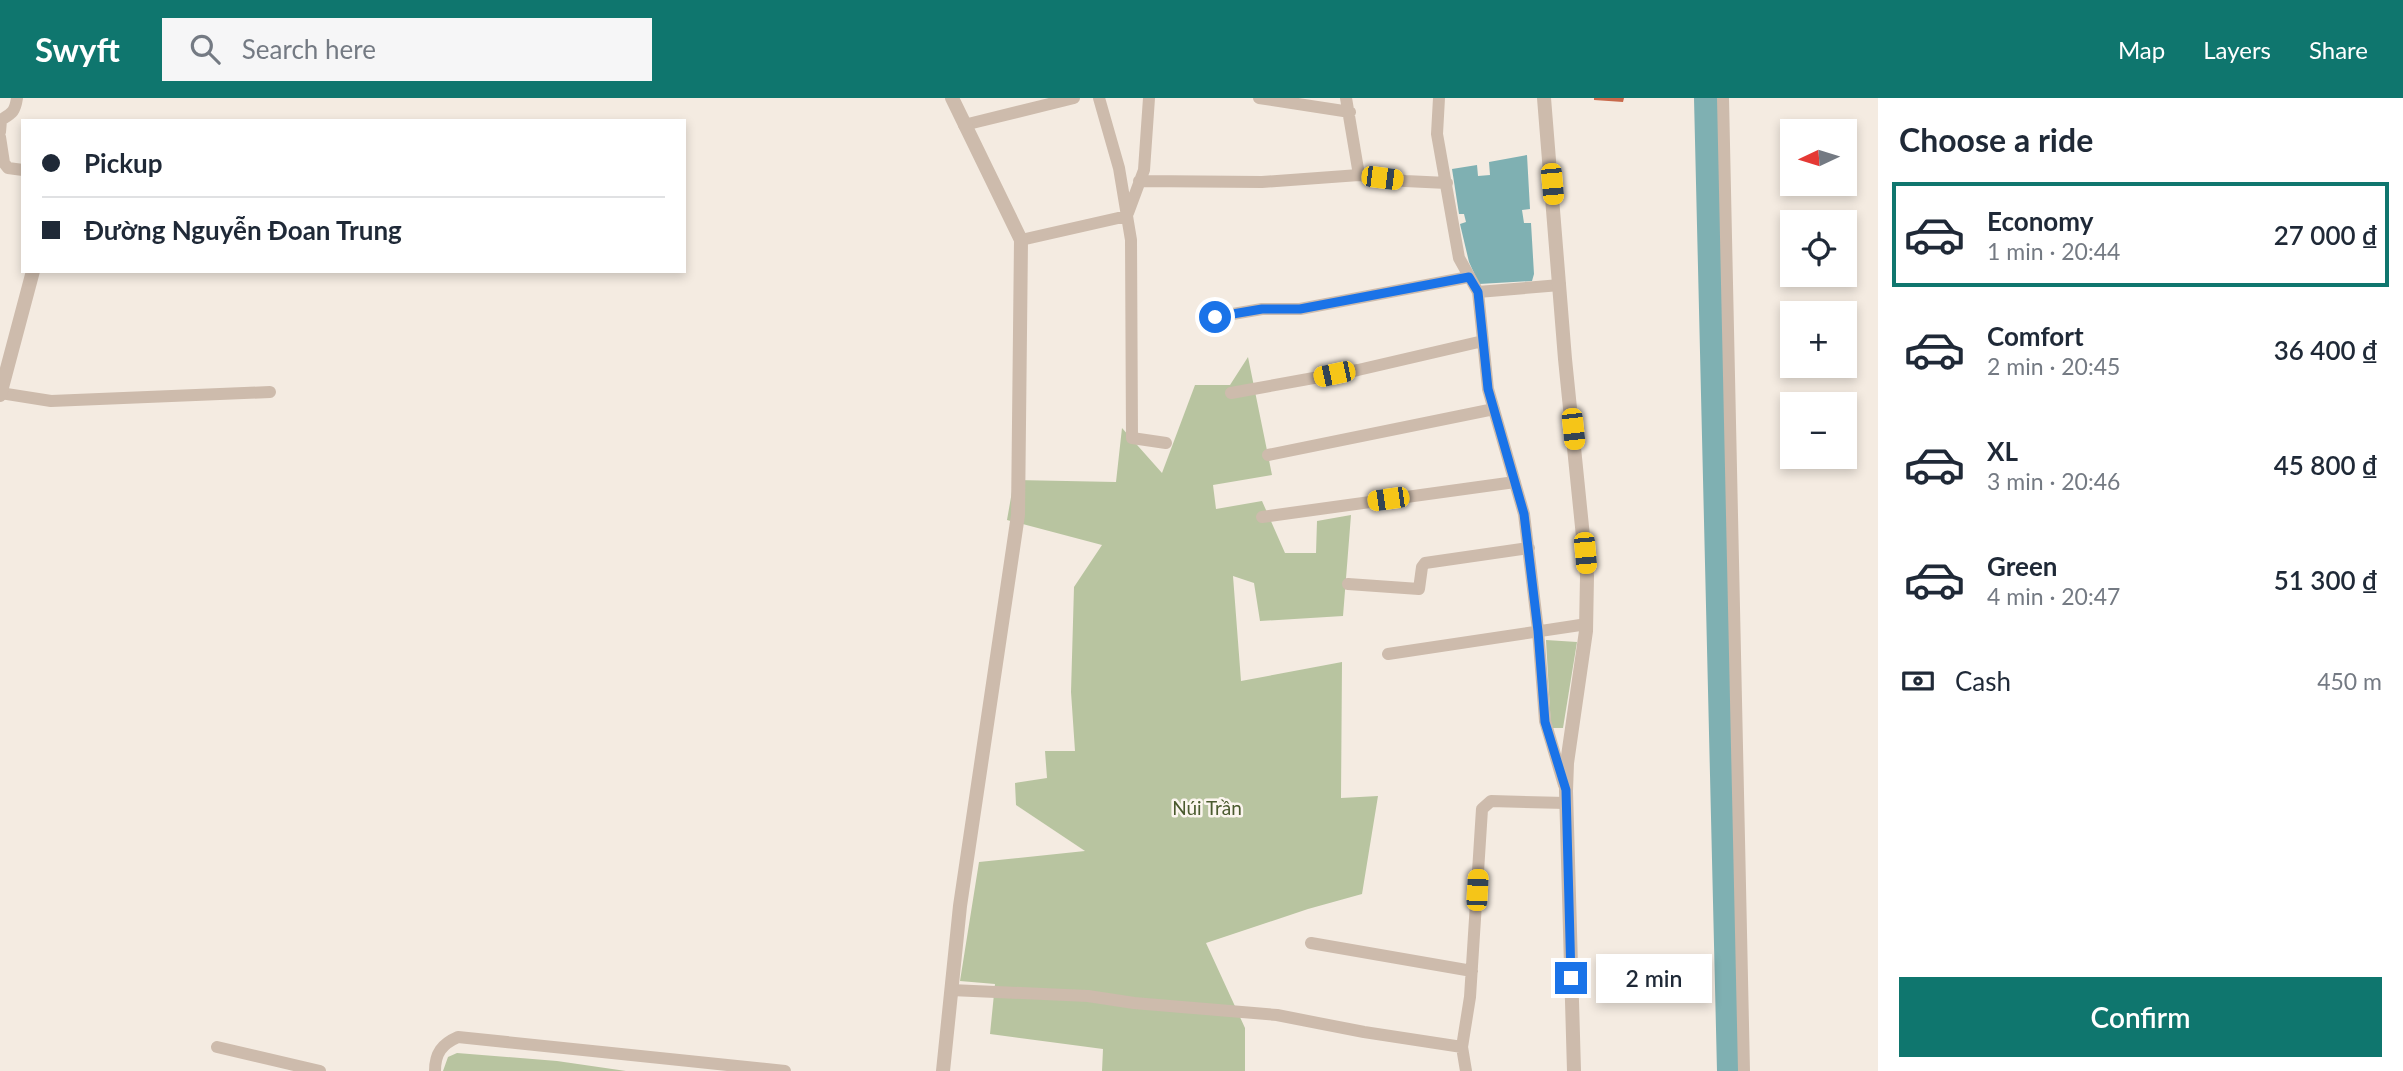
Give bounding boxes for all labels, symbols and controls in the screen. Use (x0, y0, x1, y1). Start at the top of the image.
search box (162, 18, 652, 81)
text: Swyft (35, 29, 120, 69)
icon: search (186, 30, 224, 68)
text: Search here (242, 33, 376, 65)
text: Map (2118, 35, 2165, 64)
text: Layers (2203, 35, 2271, 64)
text: Share (2309, 35, 2368, 64)
north arrow (1780, 119, 1857, 196)
map controls (1780, 119, 1857, 469)
text: Choose a ride (1899, 120, 2093, 159)
text: Pickup (84, 147, 163, 179)
car (1540, 162, 1565, 206)
car (1360, 165, 1405, 191)
icon: car (1903, 203, 1966, 266)
text: Economy (1987, 205, 2093, 237)
button: locate (1780, 210, 1857, 287)
text: Đường Nguyễn Đoan Trung (84, 214, 402, 246)
text: 27 000 ₫ (2274, 219, 2378, 251)
text: 1 min · 20:44 (1987, 237, 2120, 265)
route start (1199, 301, 1231, 333)
button: + (1780, 301, 1857, 378)
icon: car (1903, 318, 1966, 381)
text: Comfort (1987, 320, 2084, 352)
text: 36 400 ₫ (2274, 334, 2378, 366)
text: 2 min · 20:45 (1987, 352, 2120, 380)
car (1312, 359, 1357, 389)
button: − (1780, 392, 1857, 469)
car (1561, 407, 1586, 451)
icon: car (1903, 433, 1966, 496)
text: XL (1987, 435, 2018, 467)
text: 45 800 ₫ (2274, 449, 2378, 481)
text: 3 min · 20:46 (1987, 467, 2120, 495)
car (1366, 486, 1411, 512)
car (1573, 531, 1598, 575)
icon: car (1903, 548, 1966, 611)
text: Green (1987, 550, 2057, 582)
text: 51 300 ₫ (2274, 564, 2378, 596)
text: 4 min · 20:47 (1987, 582, 2120, 610)
icon: cash (1899, 662, 1937, 700)
text: Cash (1955, 665, 2011, 697)
text: 450 m (2317, 667, 2382, 695)
park label: Núi Trần (1172, 796, 1242, 819)
car (1466, 868, 1489, 912)
callout: 2 min (1596, 954, 1711, 1002)
route end (1555, 962, 1587, 994)
text: 2 min (1626, 964, 1682, 992)
button: Confirm (1899, 977, 2382, 1057)

